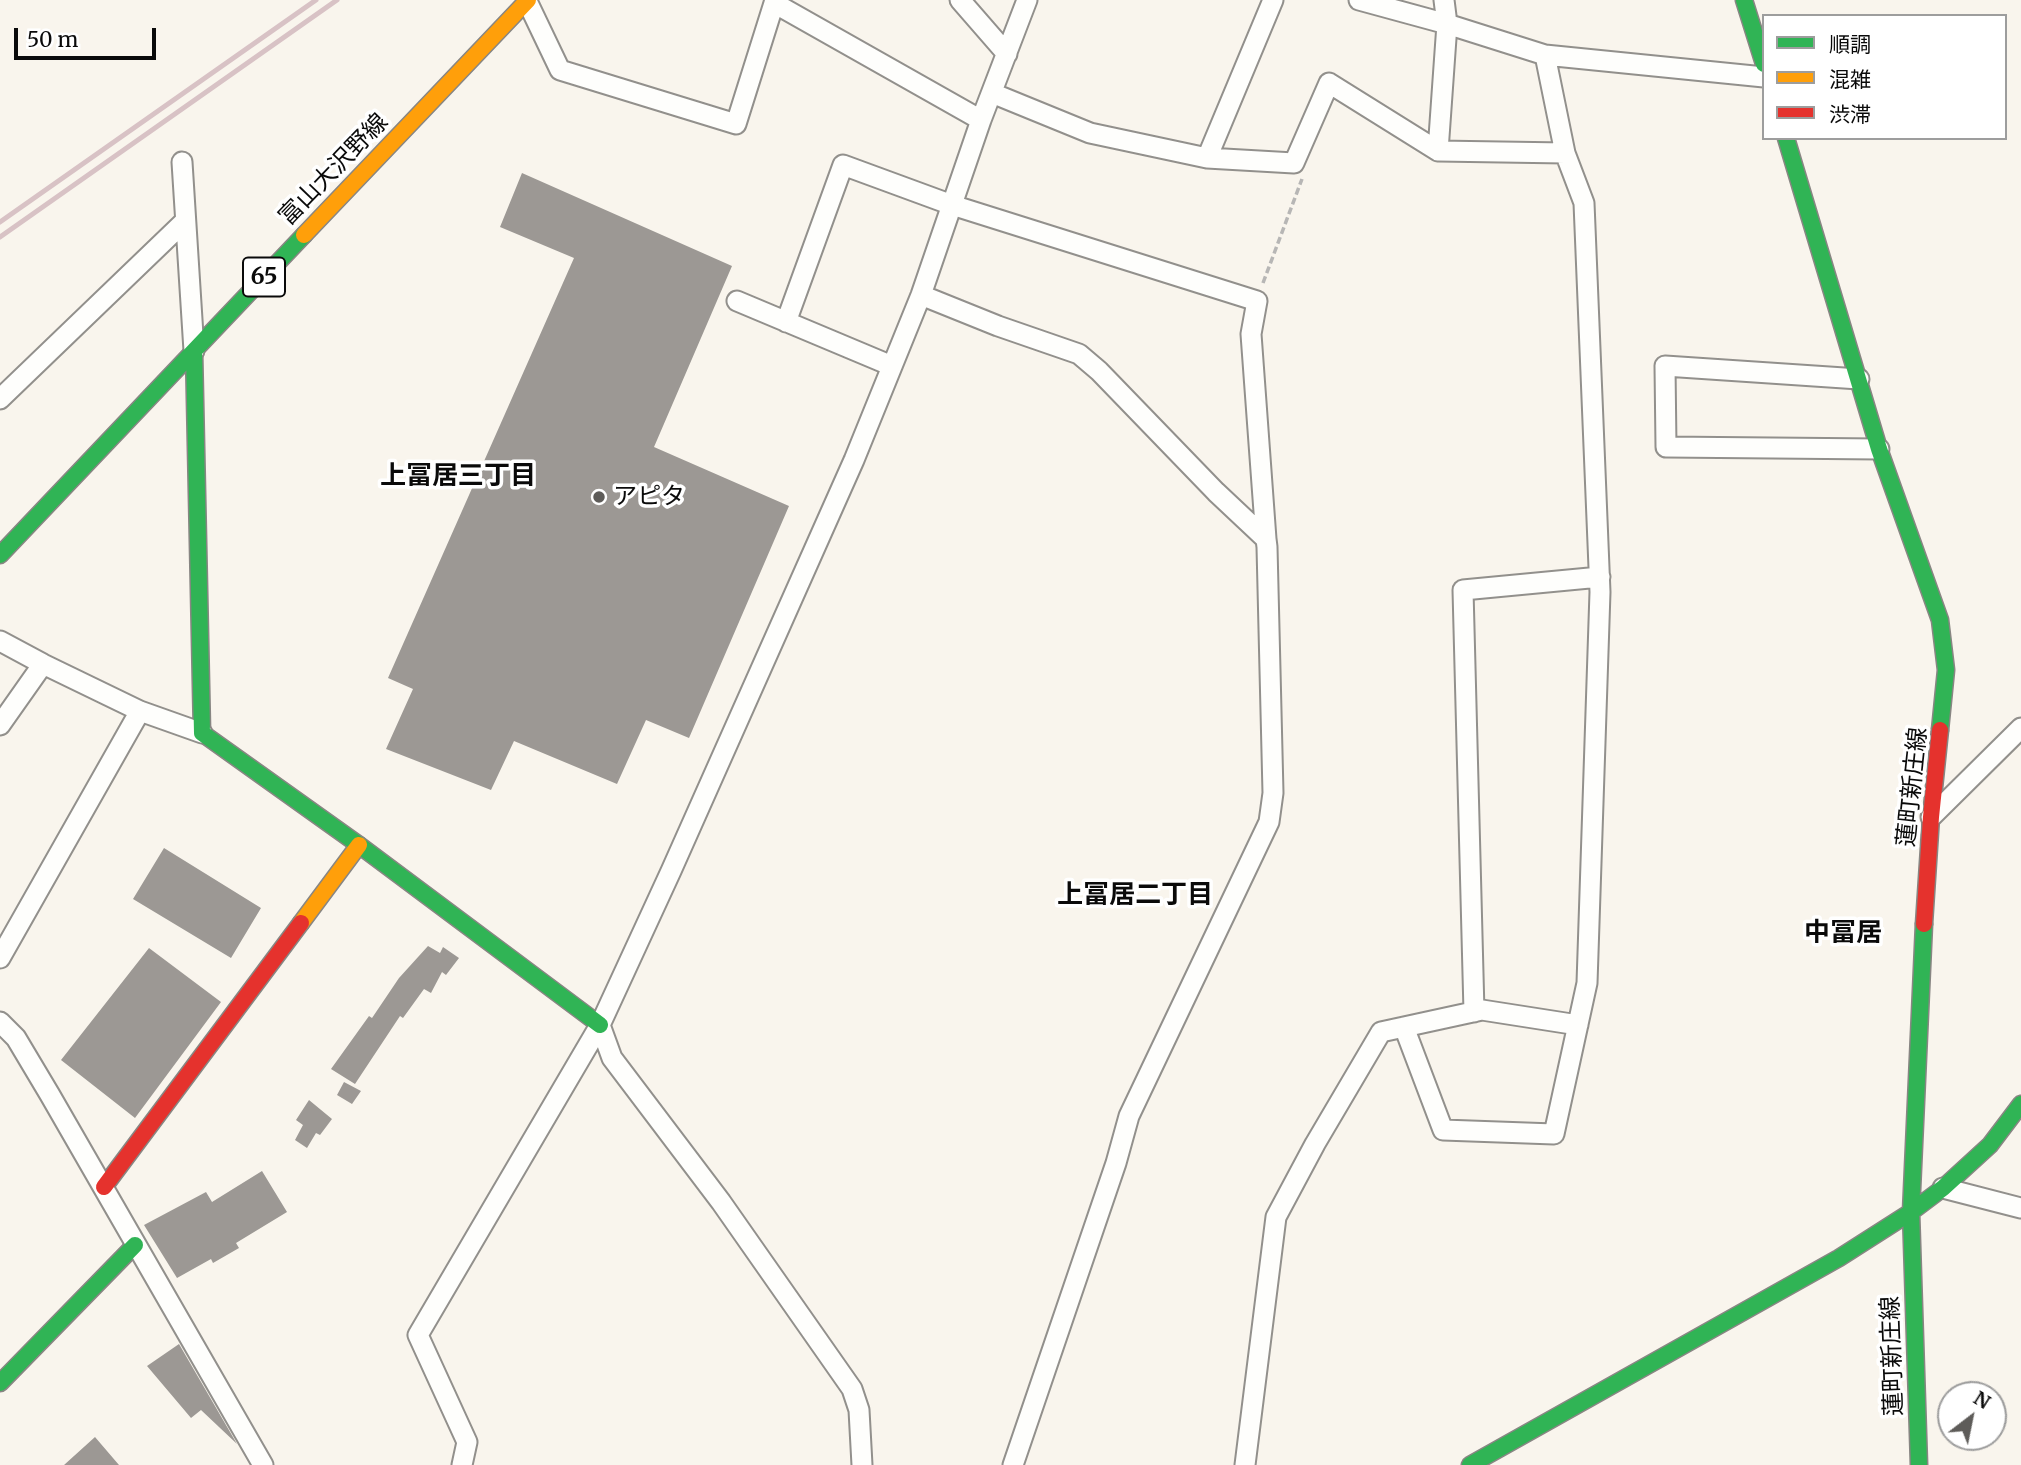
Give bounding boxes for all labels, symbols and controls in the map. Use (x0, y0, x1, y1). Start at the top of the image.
scale bar (18, 14, 159, 58)
legend (1762, 14, 2007, 140)
text: 50 m (27, 26, 78, 53)
text: 順調 (1829, 31, 1871, 58)
text: 混雑 (1829, 66, 1871, 93)
text: 渋滞 (1829, 101, 1871, 128)
street label: 富山大沢野線 (274, 108, 394, 232)
road number: 65 (243, 258, 285, 296)
district label: 上冨居三丁目 (380, 461, 536, 493)
place label: アピタ (613, 483, 685, 511)
marker: アピタ (591, 489, 607, 505)
street label: 蓮町新庄線 (1892, 726, 1934, 848)
district label: 上冨居二丁目 (1057, 880, 1213, 912)
district label: 中冨居 (1804, 918, 1882, 950)
street label: 蓮町新庄線 (1877, 1296, 1909, 1416)
north arrow (1937, 1381, 2007, 1451)
text: N (1969, 1386, 1995, 1414)

